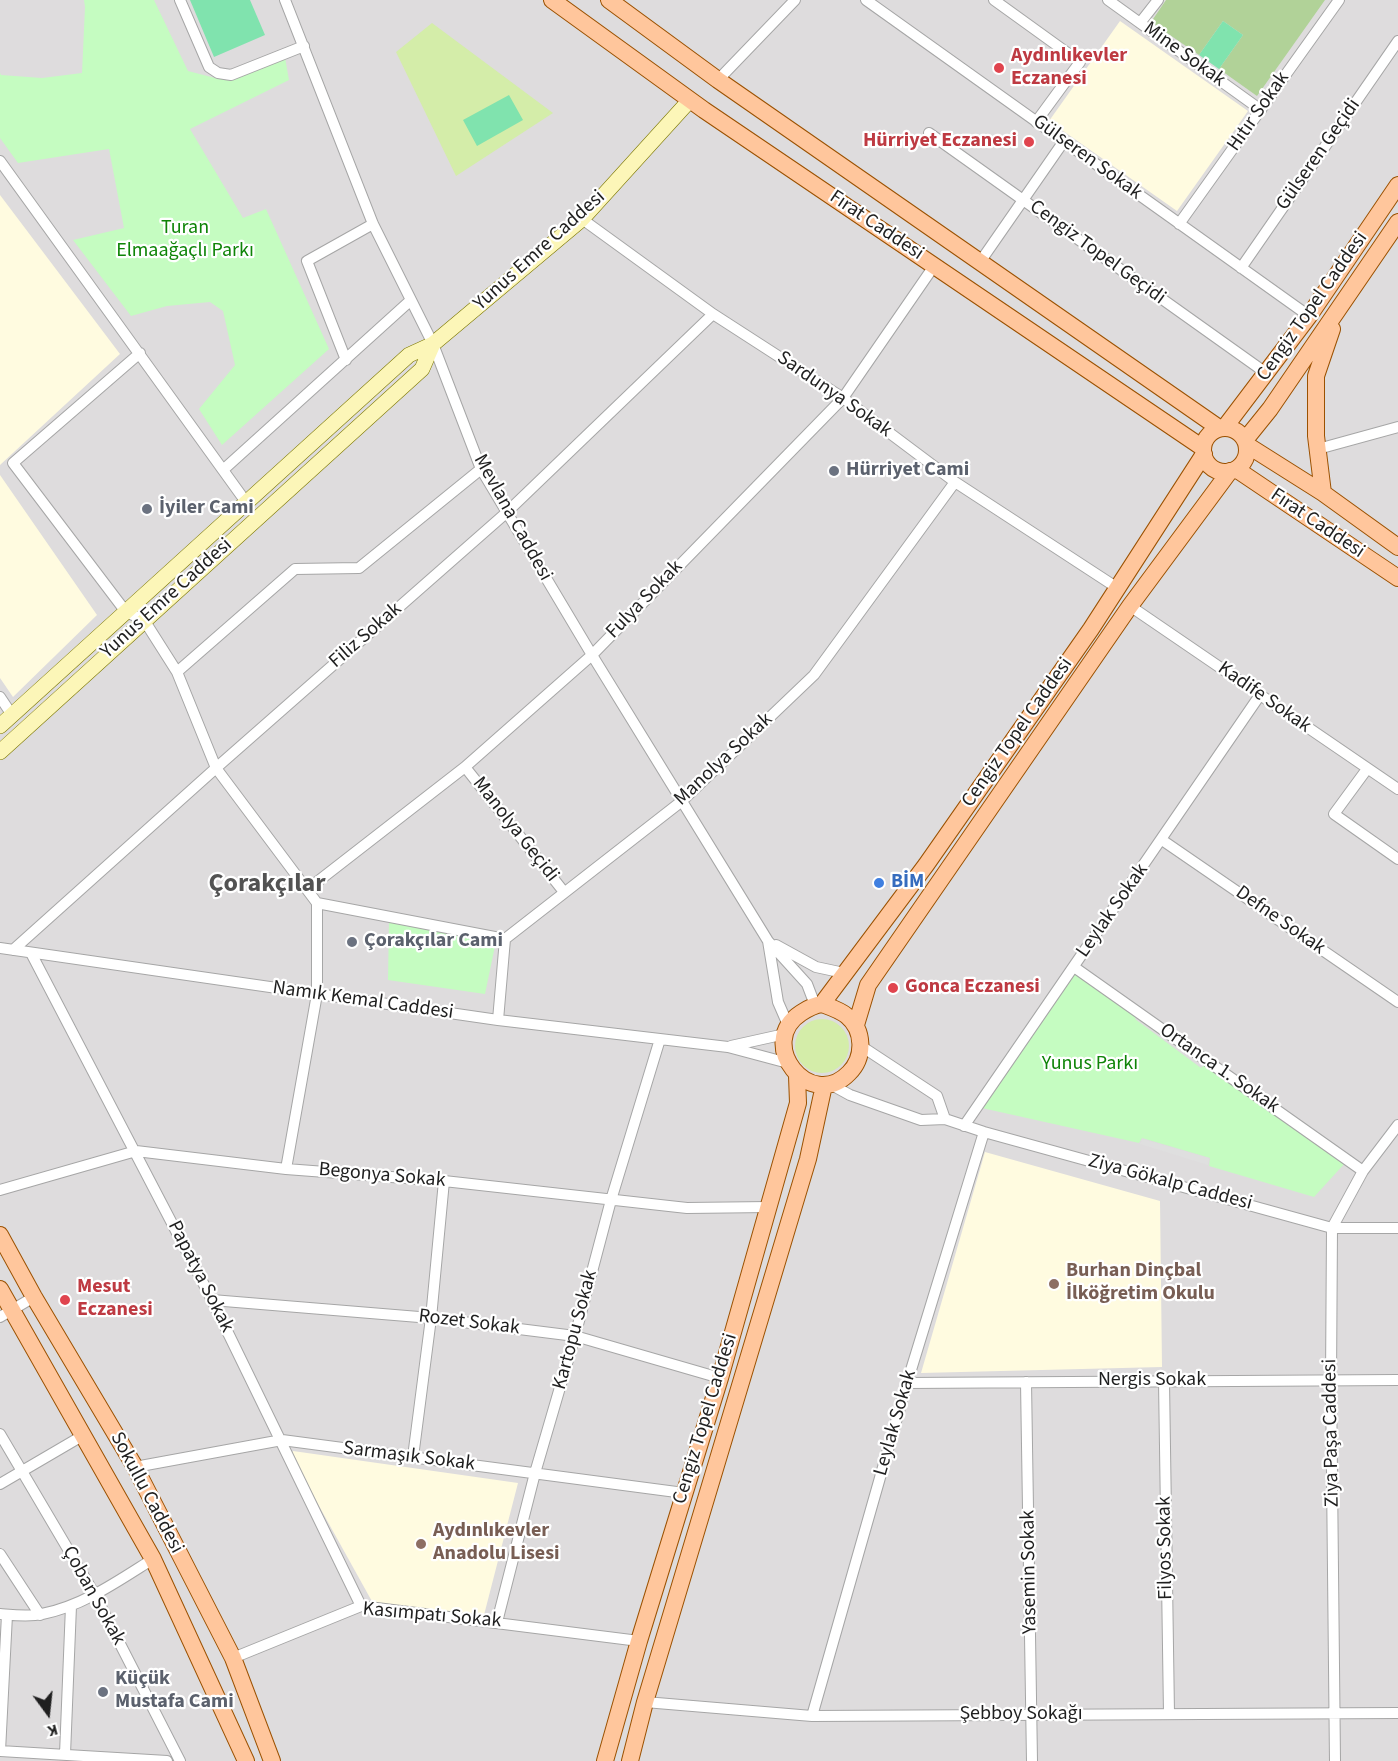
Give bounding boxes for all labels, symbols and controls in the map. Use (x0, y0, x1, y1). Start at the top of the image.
street label: Mine Sokak (1138, 17, 1230, 93)
place label: Aydınlıkevler Eczanesi (1011, 45, 1127, 92)
marker: Aydınlıkevler Eczanesi (992, 61, 1006, 75)
street label: Hıtır Sokak (1223, 68, 1295, 156)
street label: Gülseren Geçidi (1272, 95, 1366, 215)
street label: Gülseren Sokak (1028, 110, 1146, 206)
place label: Hürriyet Eczanesi (863, 130, 1017, 154)
marker: Hürriyet Eczanesi (1022, 135, 1036, 149)
street label: Yunus Emre Caddesi (469, 186, 611, 316)
street label: Fırat Caddesi (824, 186, 928, 266)
street label: Cengiz Topel Geçidi (1024, 196, 1170, 310)
park label: Turan Elmaağaçlı Parkı (116, 217, 254, 264)
street label: Cengiz Topel Caddesi (1252, 228, 1374, 386)
street label: Sardunya Sokak (772, 347, 896, 443)
street label: Mevlana Caddesi (467, 451, 557, 585)
place label: Hürriyet Cami (846, 459, 969, 483)
marker: Hürriyet Cami (827, 464, 841, 478)
street label: Fırat Caddesi (1265, 484, 1369, 564)
place label: İyiler Cami (159, 497, 254, 521)
marker: İyiler Cami (140, 502, 154, 516)
street label: Yunus Emre Caddesi (96, 534, 238, 664)
street label: Fulya Sokak (602, 556, 688, 644)
street label: Filiz Sokak (325, 598, 407, 674)
street label: Cengiz Topel Caddesi (957, 654, 1079, 812)
street label: Kadife Sokak (1213, 657, 1315, 739)
street label: Manolya Sokak (670, 708, 778, 812)
street label: Manolya Geçidi (466, 773, 564, 887)
street label: Leylak Sokak (1072, 859, 1154, 963)
district label: Çorakçılar (208, 869, 326, 901)
place label: BİM (891, 871, 924, 895)
marker: BİM (872, 876, 886, 890)
street label: Defne Sokak (1230, 881, 1330, 961)
place label: Çorakçılar Cami (364, 930, 503, 954)
marker: Çorakçılar Cami (345, 935, 359, 949)
street label: Namık Kemal Caddesi (271, 976, 455, 1026)
place label: Gonca Eczanesi (905, 976, 1040, 1000)
marker: Gonca Eczanesi (886, 981, 900, 995)
street label: Ortanca 1. Sokak (1154, 1019, 1284, 1119)
park label: Yunus Parkı (1042, 1053, 1138, 1077)
street label: Ziya Gökalp Caddesi (1085, 1150, 1255, 1216)
street label: Begonya Sokak (318, 1158, 446, 1194)
street label: Papatya Sokak (162, 1217, 238, 1337)
place label: Burhan Dinçbal İlköğretim Okulu (1066, 1260, 1215, 1307)
street label: Kartopu Sokak (548, 1267, 604, 1393)
place label: Mesut Eczanesi (77, 1276, 153, 1323)
marker: Burhan Dinçbal İlköğretim Okulu (1047, 1277, 1061, 1291)
marker: Mesut Eczanesi (58, 1293, 72, 1307)
street label: Rozet Sokak (417, 1305, 521, 1341)
street label: Cengiz Topel Caddesi (669, 1331, 743, 1507)
street label: Ziya Paşa Caddesi (1319, 1358, 1345, 1508)
street label: Leylak Sokak (869, 1367, 923, 1479)
street label: Nergis Sokak (1098, 1369, 1206, 1393)
street label: Sokullu Caddesi (104, 1428, 188, 1558)
street label: Sarmaşık Sokak (342, 1437, 476, 1477)
street label: Filyos Sokak (1153, 1496, 1179, 1600)
street label: Yasemin Sokak (1017, 1510, 1043, 1634)
place label: Aydınlıkevler Anadolu Lisesi (433, 1520, 560, 1567)
marker: Aydınlıkevler Anadolu Lisesi (414, 1537, 428, 1551)
street label: Çoban Sokak (56, 1542, 130, 1650)
street label: Kasımpatı Sokak (362, 1598, 502, 1634)
place label: Küçük Mustafa Cami (115, 1668, 234, 1715)
north arrow (18, 1683, 78, 1743)
marker: Küçük Mustafa Cami (96, 1685, 110, 1699)
street label: Şebboy Sokağı (959, 1703, 1083, 1727)
text: K (45, 1718, 60, 1742)

